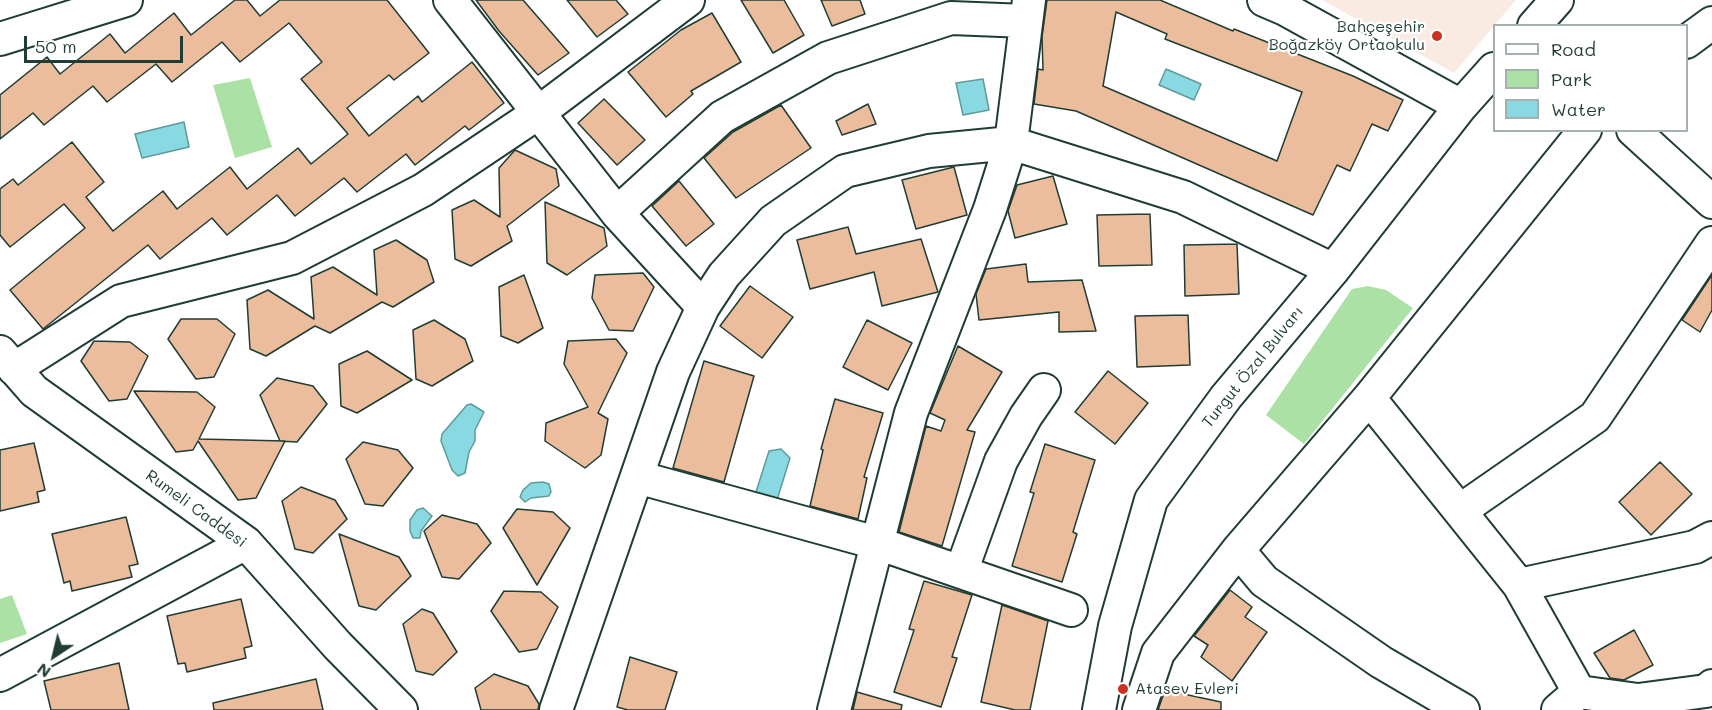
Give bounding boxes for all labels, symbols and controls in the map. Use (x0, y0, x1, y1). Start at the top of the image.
place label: Bahçeşehir Boğazköy Ortaokulu (1269, 17, 1425, 55)
scale bar (27, 24, 186, 62)
legend (1493, 24, 1688, 132)
marker: Bahçeşehir Boğazköy Ortaokulu (1430, 29, 1444, 43)
text: 50 m (35, 34, 77, 58)
text: Road (1551, 37, 1596, 61)
text: Park (1551, 67, 1592, 91)
text: Water (1551, 97, 1606, 121)
street label: Turgut Özal Bulvarı (1198, 302, 1308, 432)
street label: Rumeli Caddesi (142, 466, 250, 552)
north arrow (24, 626, 84, 686)
text: N (32, 659, 54, 683)
place label: Atasev Evleri (1135, 679, 1239, 699)
marker: Atasev Evleri (1116, 682, 1130, 696)

